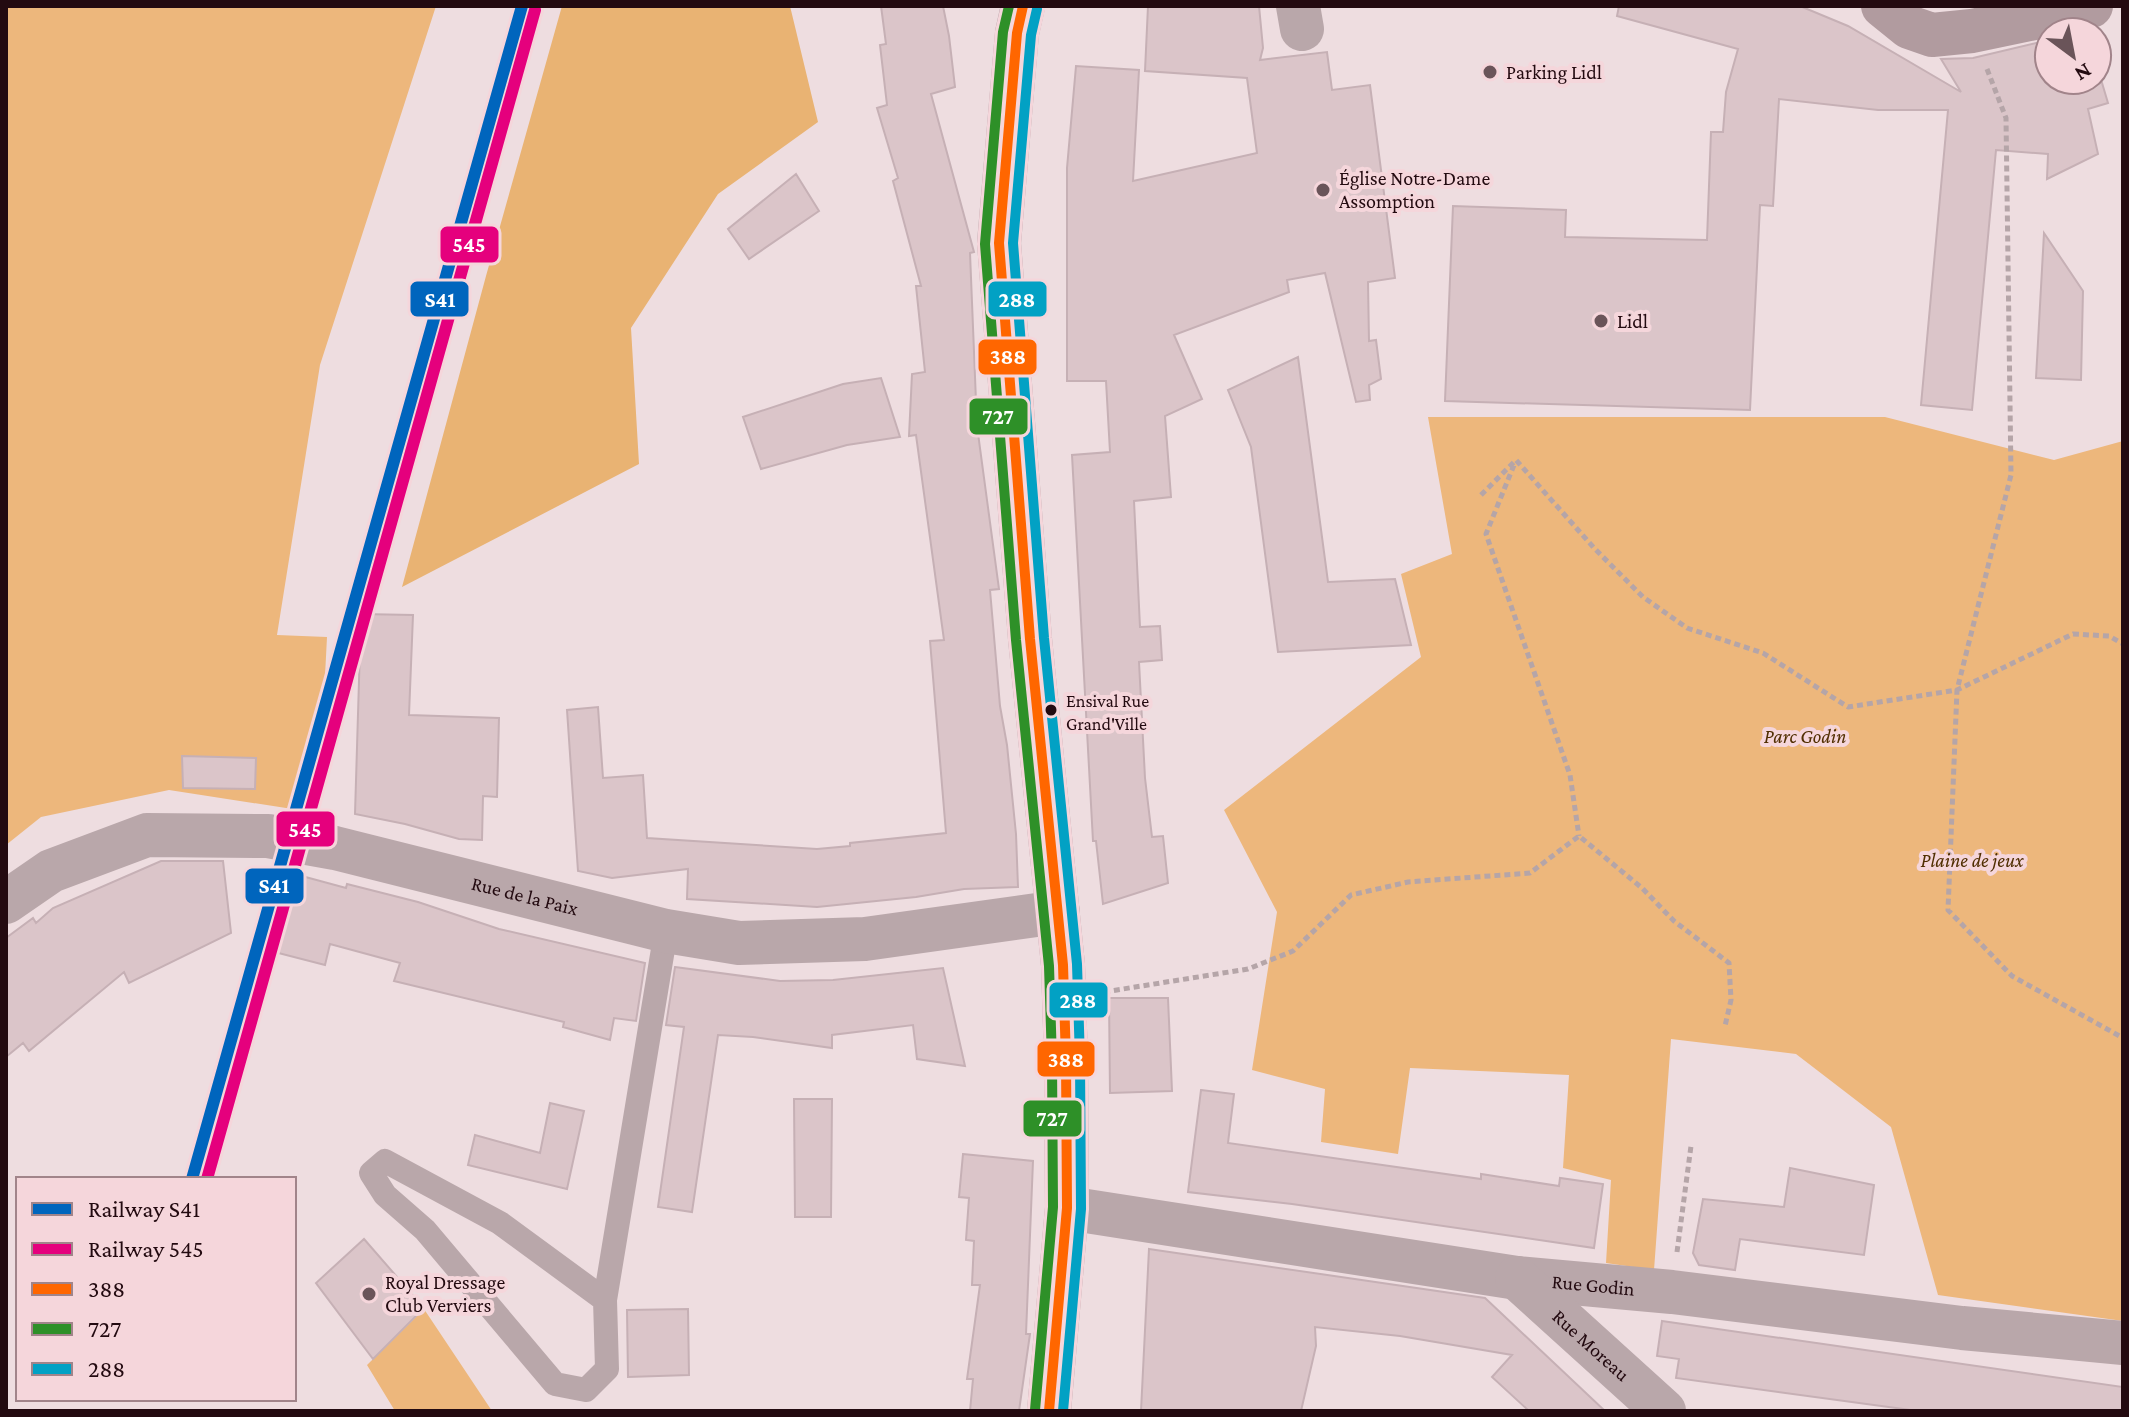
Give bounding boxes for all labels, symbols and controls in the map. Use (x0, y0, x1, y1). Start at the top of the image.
north arrow (2033, 16, 2113, 96)
text: N (2070, 58, 2096, 87)
place label: Parking Lidl (1506, 61, 1602, 84)
marker: Parking Lidl (1481, 63, 1499, 81)
place label: Église Notre-Dame Assomption (1339, 167, 1490, 213)
marker: Église Notre-Dame Assomption (1314, 181, 1332, 199)
line badge: 545 (439, 225, 500, 264)
text: 545 (452, 232, 486, 257)
line badge: S41 (409, 280, 470, 318)
line badge: 288 (987, 280, 1048, 318)
text: S41 (424, 287, 456, 312)
text: 288 (999, 287, 1035, 312)
place label: Lidl (1617, 310, 1648, 332)
marker: Lidl (1592, 312, 1610, 330)
line badge: 388 (977, 338, 1038, 376)
text: 388 (990, 344, 1026, 369)
line badge: 727 (968, 397, 1029, 436)
text: 727 (982, 404, 1014, 429)
place label: Ensival Rue Grand'Ville (1066, 691, 1149, 734)
marker: Ensival Rue Grand'Ville (1043, 702, 1059, 718)
park label: Parc Godin (1764, 725, 1846, 747)
line badge: 545 (275, 810, 336, 848)
text: 545 (288, 817, 322, 842)
park label: Plaine de jeux (1920, 849, 2024, 872)
line badge: S41 (244, 867, 305, 905)
street label: Rue de la Paix (469, 872, 581, 920)
text: S41 (258, 873, 290, 898)
line badge: 288 (1048, 981, 1109, 1019)
text: 288 (1060, 988, 1096, 1013)
line badge: 388 (1036, 1040, 1096, 1078)
text: 388 (1048, 1047, 1084, 1072)
line badge: 727 (1022, 1099, 1083, 1138)
text: 727 (1036, 1106, 1068, 1131)
legend (16, 1177, 296, 1401)
text: Railway S41 (88, 1195, 200, 1222)
text: Railway 545 (88, 1235, 204, 1262)
street label: Rue Godin (1551, 1270, 1636, 1300)
place label: Royal Dressage Club Verviers (385, 1271, 505, 1316)
text: 388 (88, 1275, 125, 1302)
marker: Royal Dressage Club Verviers (360, 1285, 378, 1303)
street label: Rue Moreau (1548, 1305, 1634, 1386)
text: 727 (88, 1315, 121, 1342)
text: 288 (88, 1355, 125, 1382)

